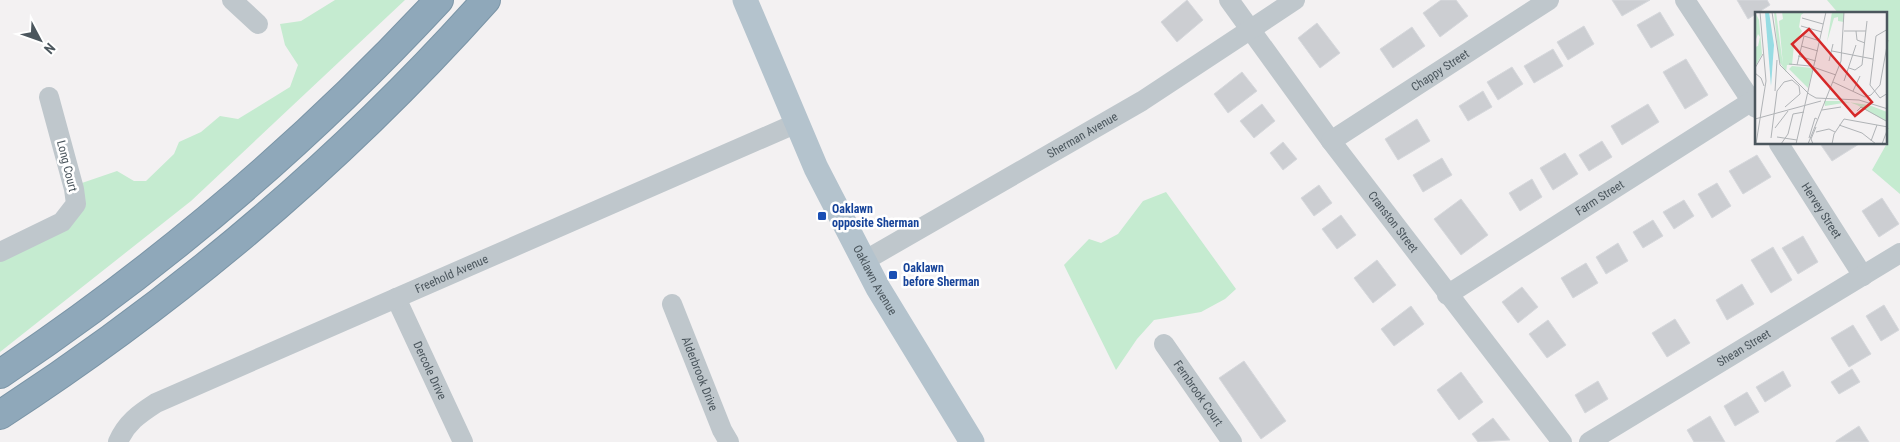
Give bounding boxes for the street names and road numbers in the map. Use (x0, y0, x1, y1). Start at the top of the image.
street label: Chappy Street (1409, 46, 1472, 94)
street label: Sherman Avenue (1045, 109, 1121, 161)
street label: Long Court (54, 139, 80, 194)
street label: Farm Street (1573, 177, 1627, 219)
street label: Hervey Street (1798, 180, 1845, 242)
street label: Cranston Street (1365, 188, 1421, 256)
street label: Oaklawn Avenue (850, 243, 900, 318)
street label: Freehold Avenue (413, 252, 491, 296)
street label: Shean Street (1714, 326, 1773, 370)
street label: Alderbrook Drive (679, 335, 721, 413)
street label: Dercole Drive (410, 339, 449, 402)
street label: Fernbrook Court (1171, 358, 1226, 429)

